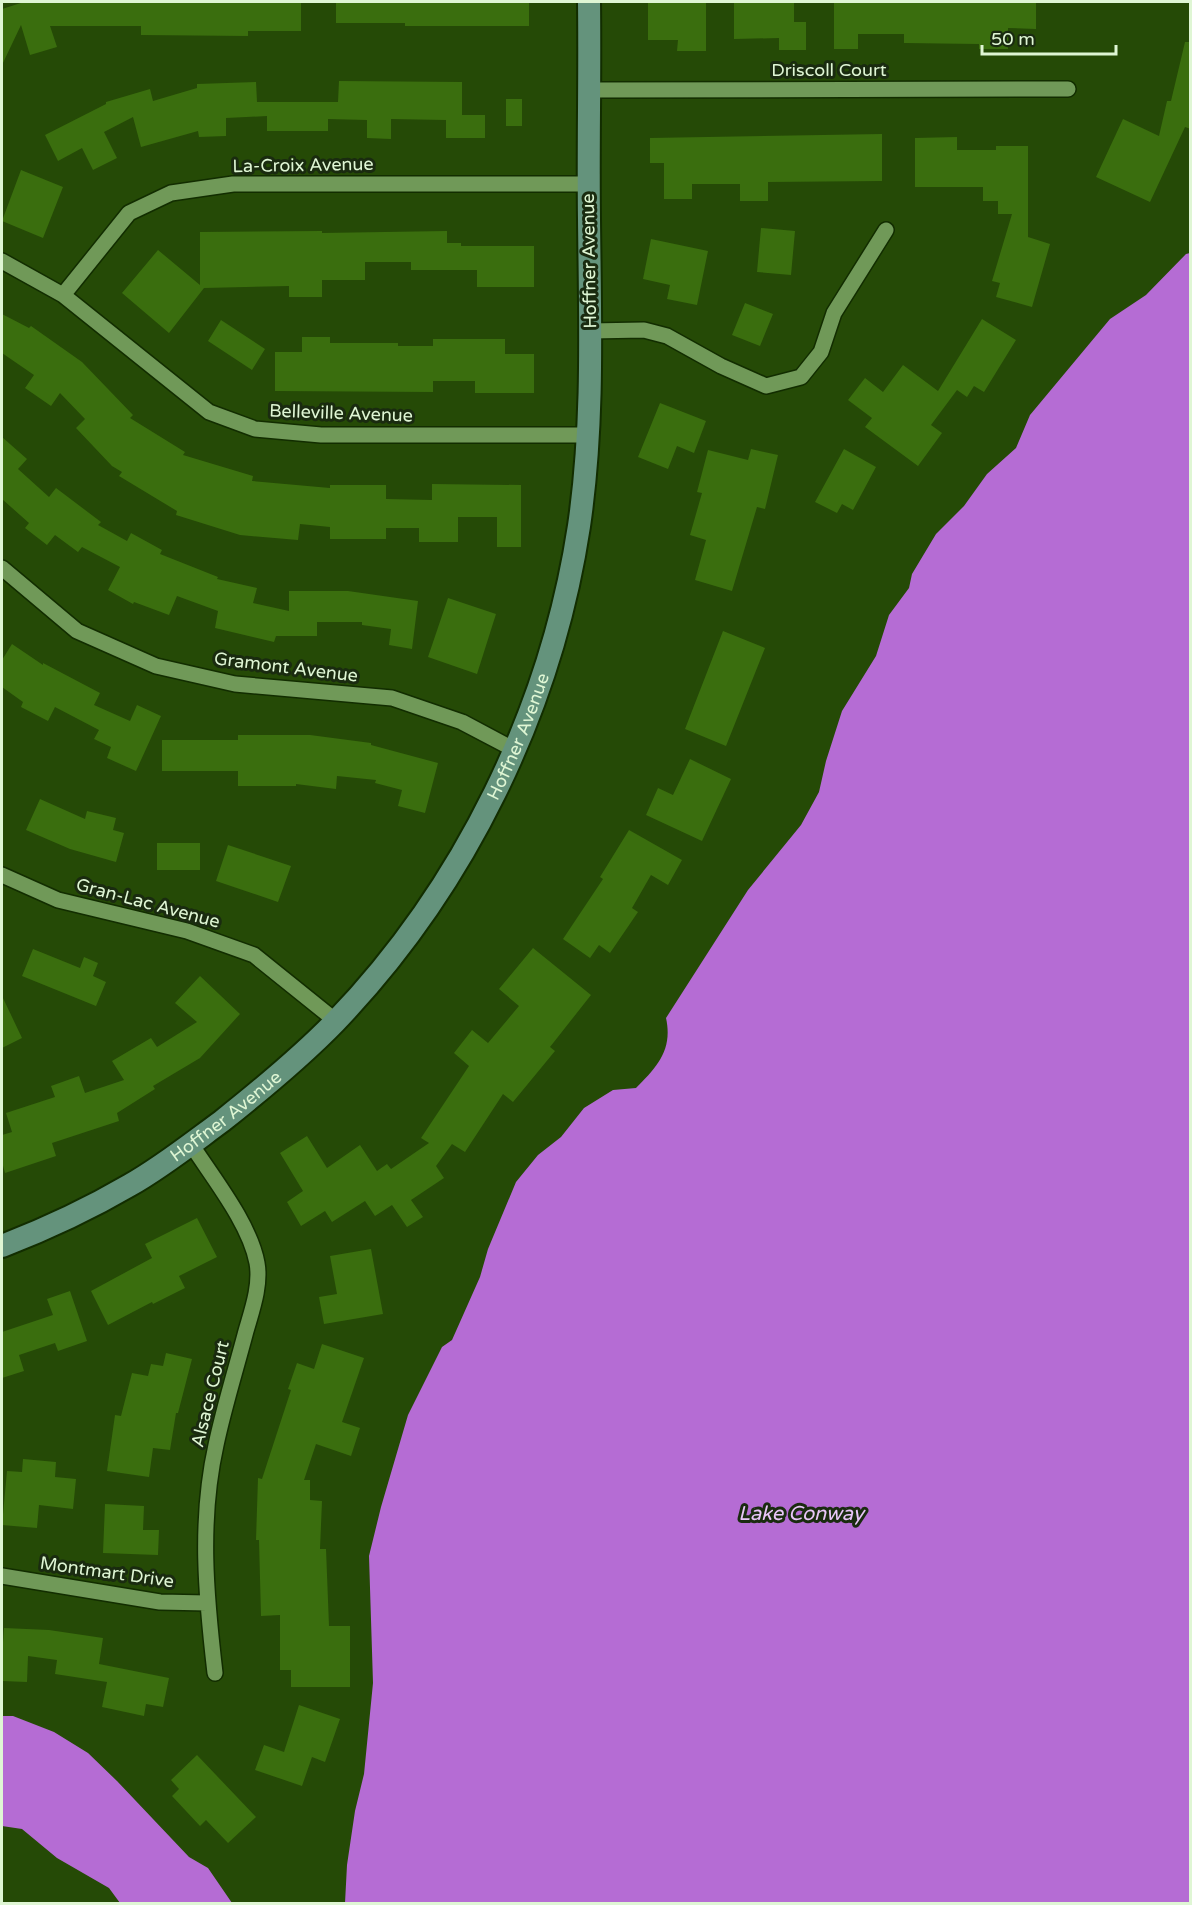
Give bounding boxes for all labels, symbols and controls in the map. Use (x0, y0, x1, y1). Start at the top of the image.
scale bar (982, 18, 1116, 56)
text: 50 m (991, 28, 1035, 50)
street label: Driscoll Court (771, 59, 887, 81)
street label: La-Croix Avenue (232, 153, 374, 177)
street label: Hoffner Avenue (577, 193, 601, 329)
street label: Belleville Avenue (269, 399, 413, 427)
street label: Gramont Avenue (213, 647, 359, 687)
street label: Hoffner Avenue (482, 670, 554, 804)
street label: Gran-Lac Avenue (74, 873, 222, 933)
street label: Hoffner Avenue (166, 1066, 286, 1167)
street label: Alsace Court (186, 1338, 234, 1449)
water label: Lake Conway (738, 1502, 866, 1526)
street label: Montmart Drive (39, 1552, 175, 1592)

